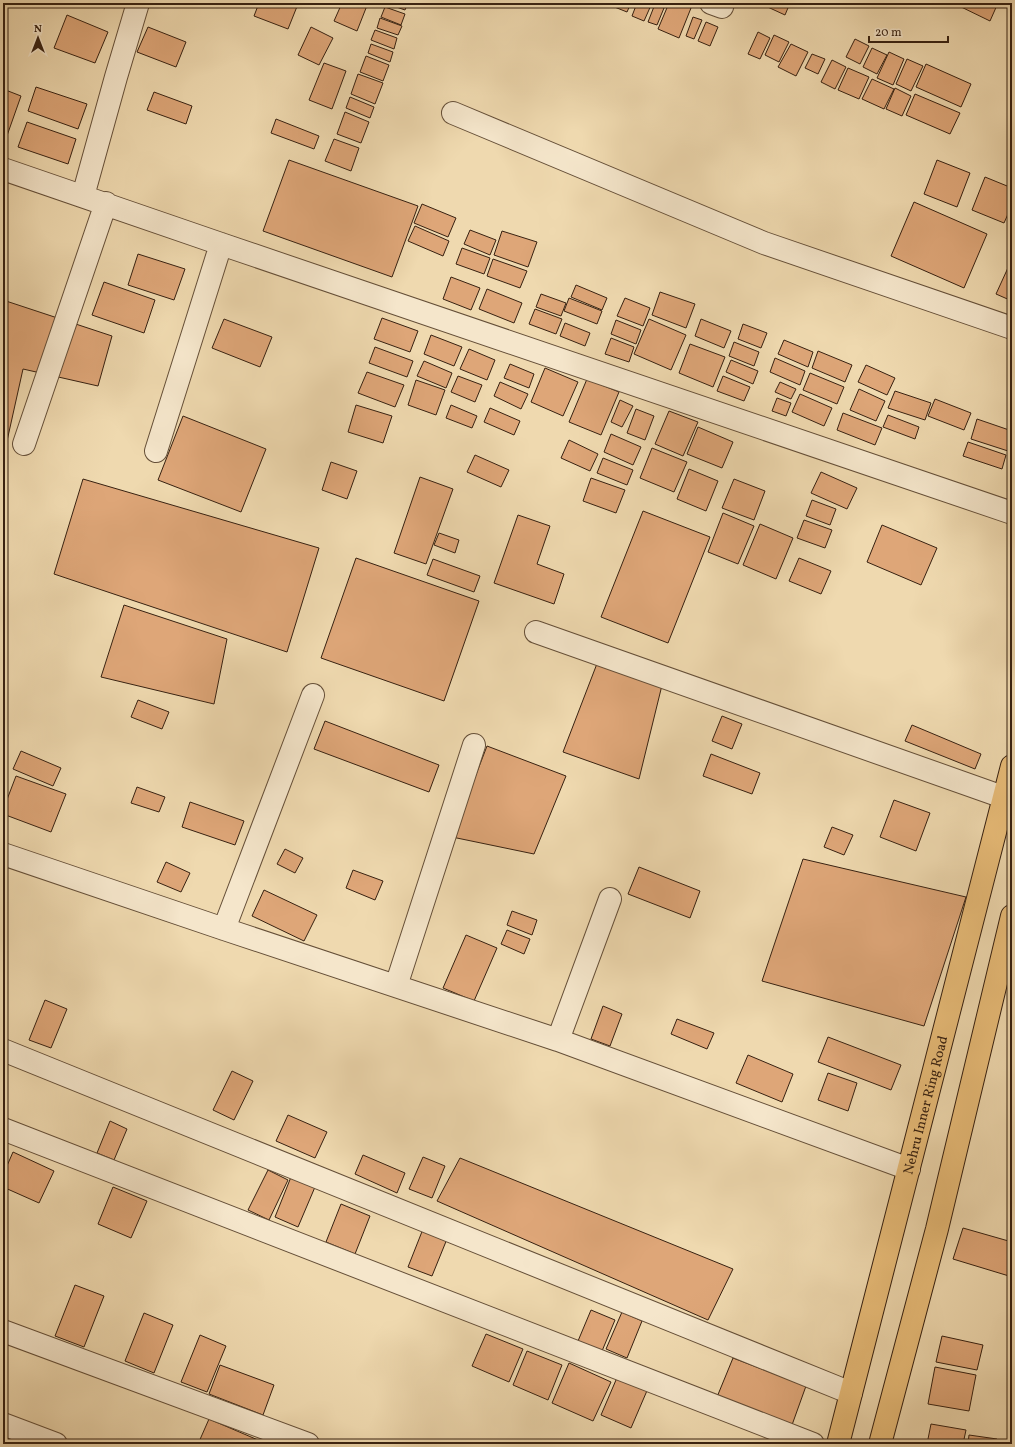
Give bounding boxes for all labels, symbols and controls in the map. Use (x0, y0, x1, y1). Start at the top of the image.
north arrow (18, 18, 58, 58)
scale bar (869, 18, 948, 44)
text: N (34, 22, 42, 37)
text: 20 m (875, 25, 902, 41)
street label: Nehru Inner Ring Road (900, 1034, 953, 1177)

